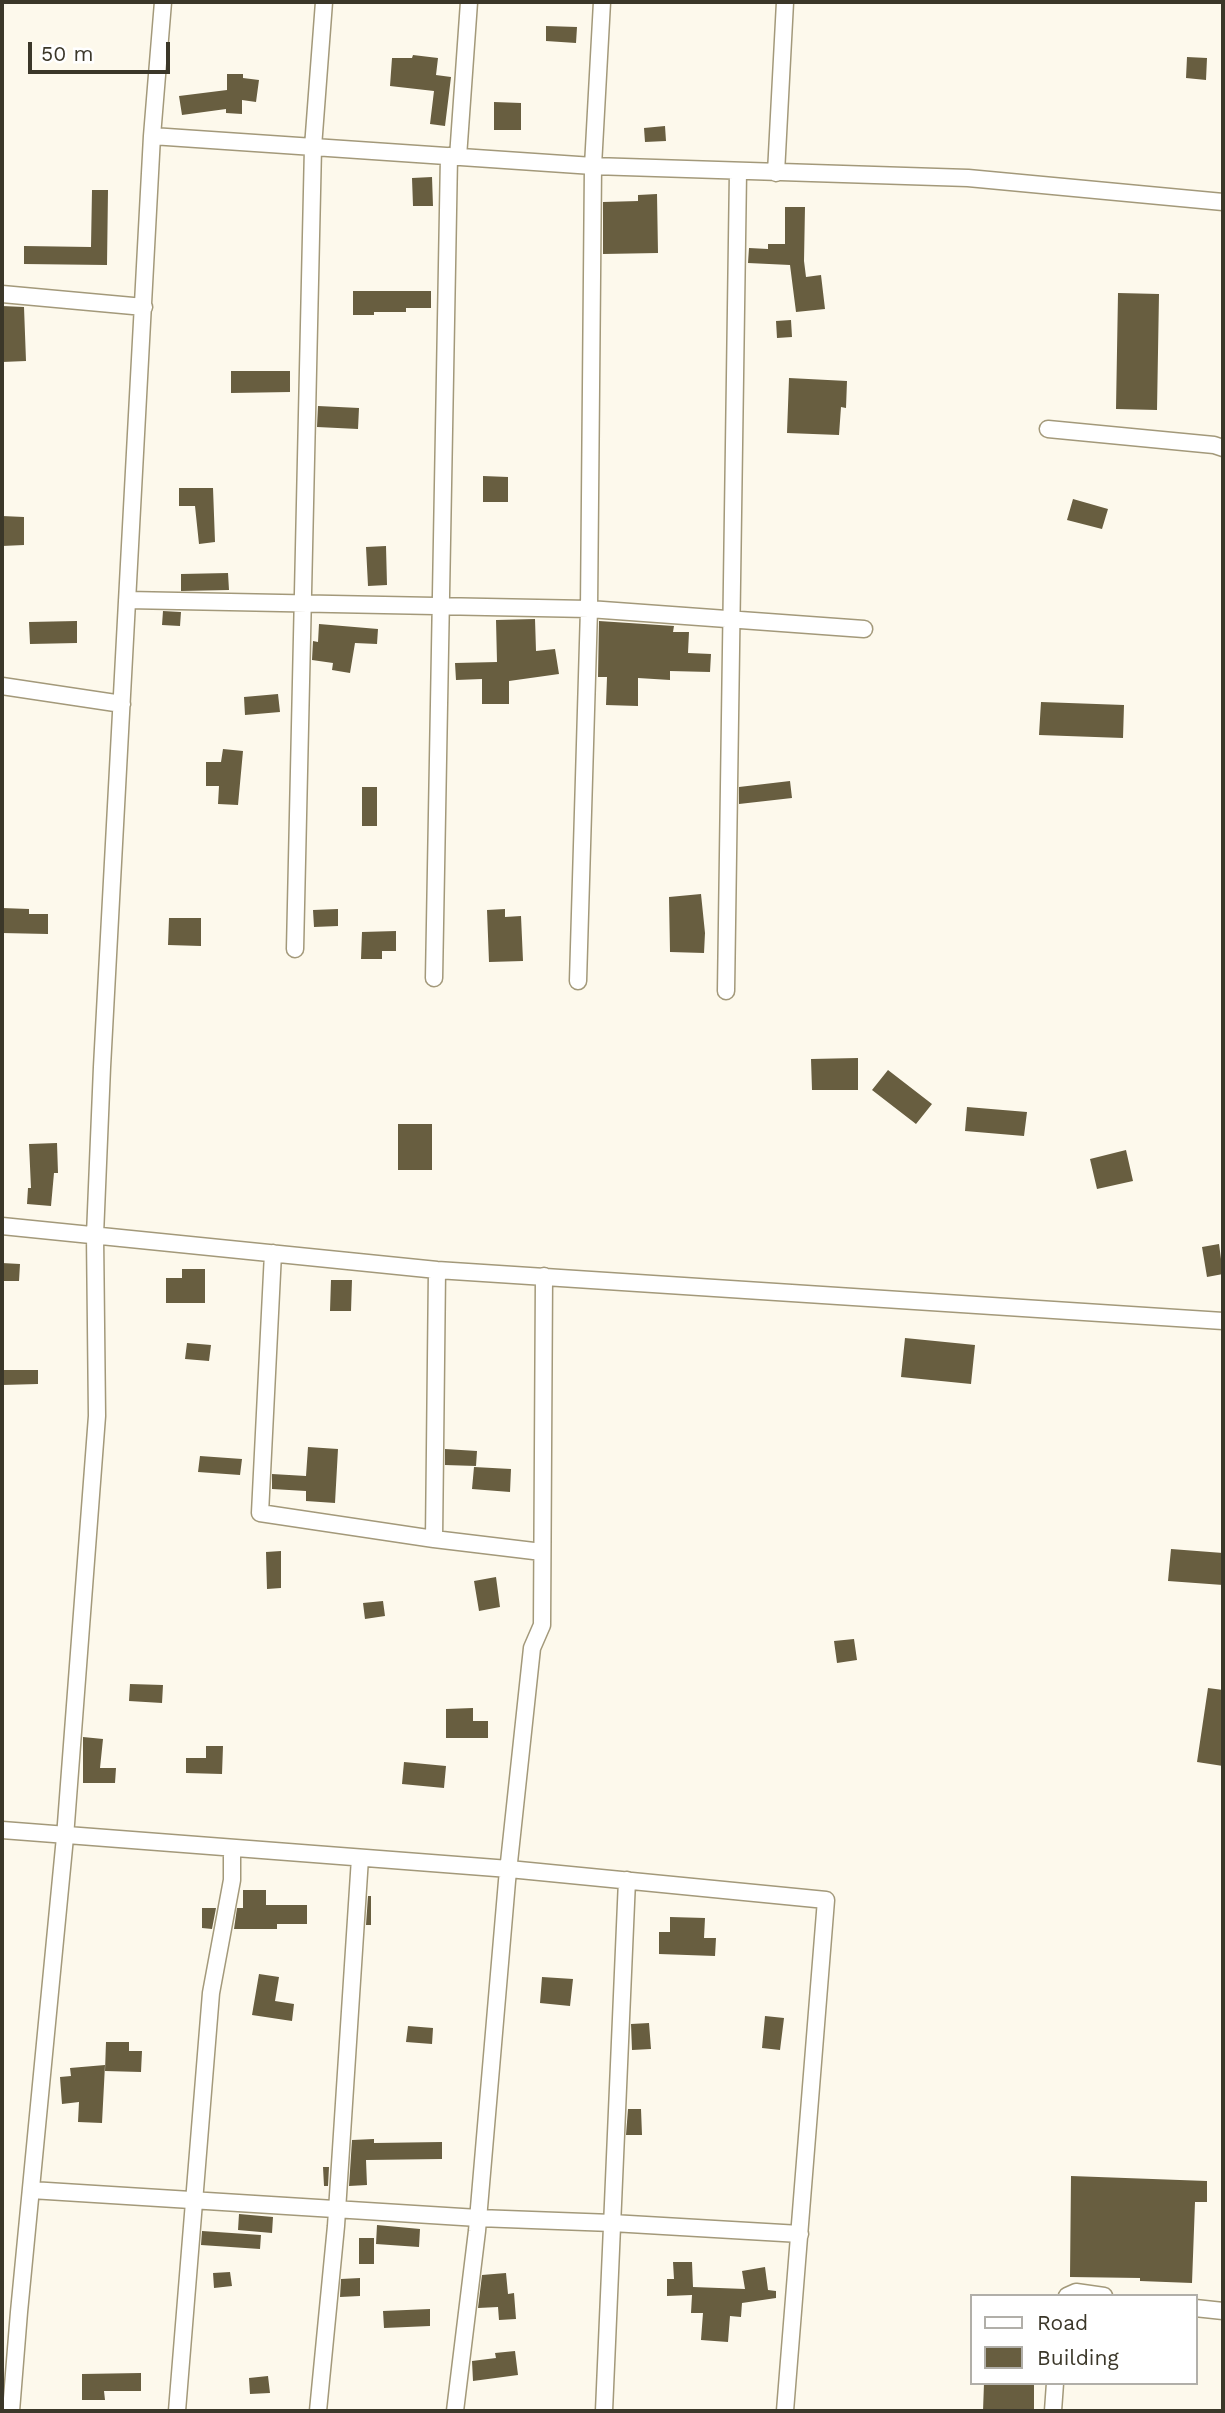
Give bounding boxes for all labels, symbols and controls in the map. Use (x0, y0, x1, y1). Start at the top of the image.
scale bar (32, 28, 173, 72)
text: 50 m (41, 41, 93, 66)
legend (970, 2294, 1197, 2385)
text: Road (1037, 2310, 1088, 2335)
text: Building (1037, 2345, 1119, 2370)

